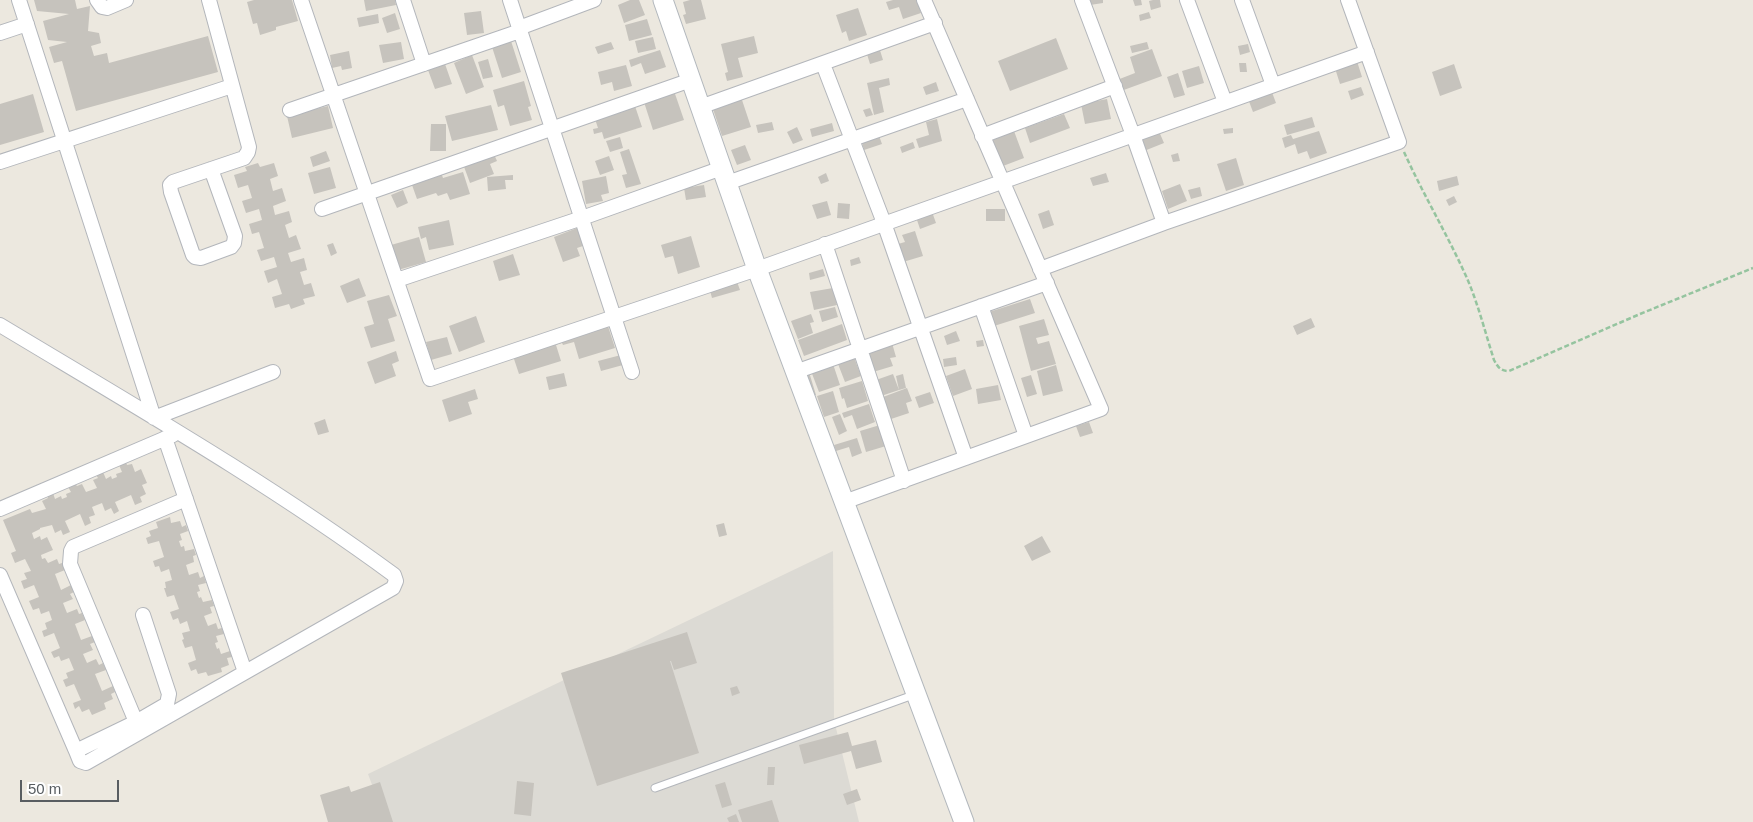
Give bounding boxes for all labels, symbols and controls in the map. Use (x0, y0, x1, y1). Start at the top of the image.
scale bar (22, 770, 121, 802)
text: 50 m (28, 780, 61, 797)

